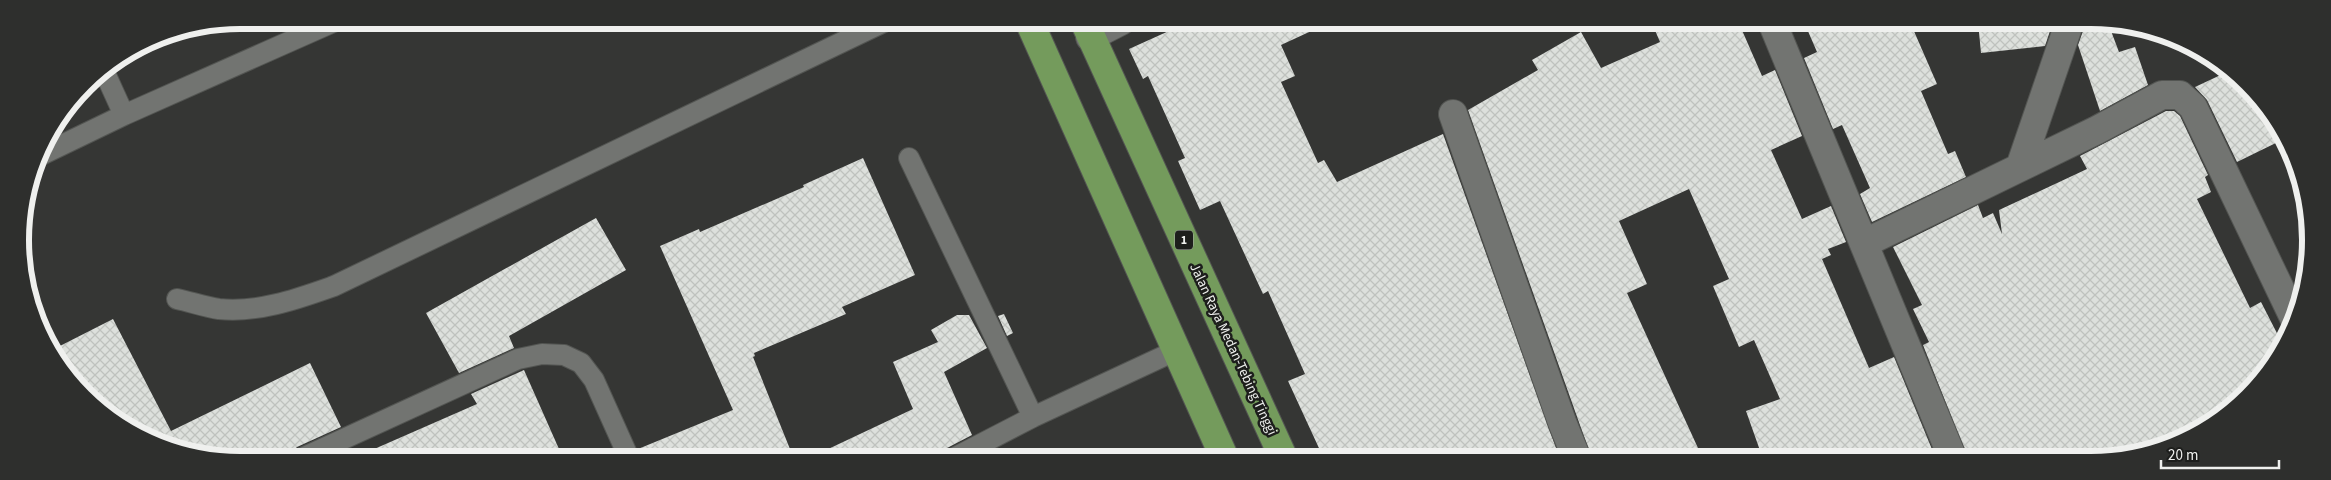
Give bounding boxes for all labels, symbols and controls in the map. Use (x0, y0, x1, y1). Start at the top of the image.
road number: 1 (1175, 230, 1193, 250)
street label: Jalan Raya Medan-Tebing Tinggi (1184, 260, 1282, 439)
scale bar (2161, 438, 2278, 470)
text: 20 m (2168, 445, 2198, 466)

